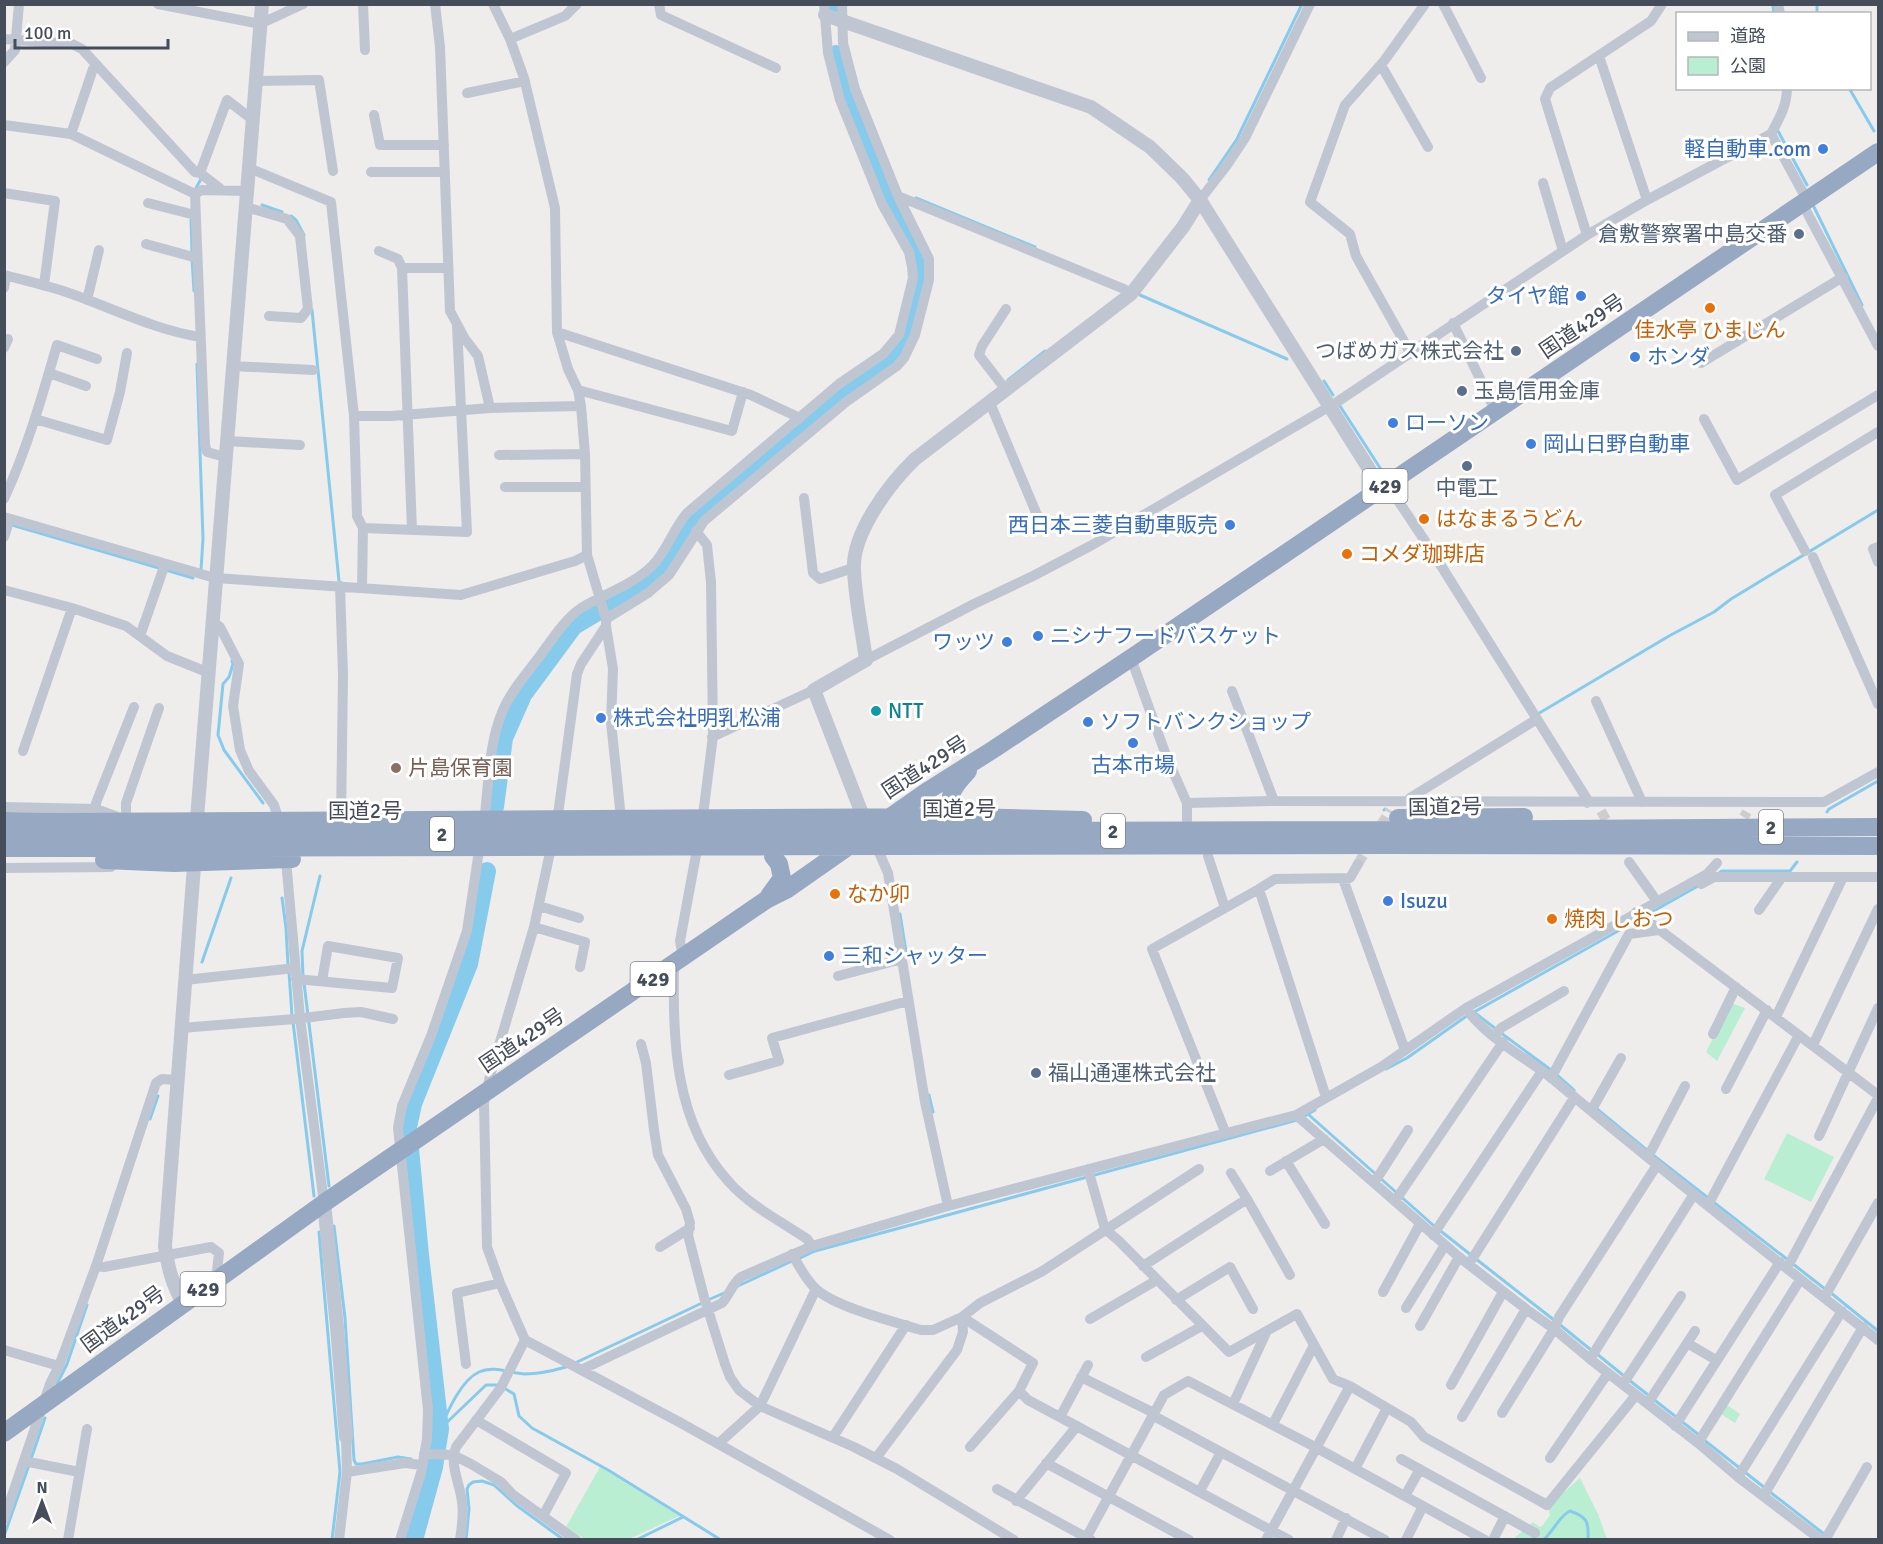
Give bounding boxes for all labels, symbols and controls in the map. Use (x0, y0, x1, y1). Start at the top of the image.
scale bar (15, 12, 168, 50)
legend (1676, 12, 1871, 90)
text: 100 m (24, 22, 71, 44)
text: 道路 (1730, 25, 1766, 47)
text: 公園 (1730, 55, 1766, 77)
place label: 軽自動車.com (1684, 136, 1811, 162)
marker: 軽自動車.com (1816, 142, 1830, 156)
place label: 倉敷警察署中島交番 (1598, 221, 1787, 247)
marker: 倉敷警察署中島交番 (1792, 227, 1806, 241)
place label: タイヤ館 (1486, 283, 1569, 309)
street label: 国道429号 (1535, 288, 1629, 364)
marker: タイヤ館 (1574, 289, 1588, 303)
marker: 佳水亭 ひまじん (1703, 301, 1717, 315)
place label: 佳水亭 ひまじん (1634, 317, 1786, 343)
place label: つばめガス株式会社 (1315, 338, 1504, 364)
marker: つばめガス株式会社 (1509, 344, 1523, 358)
place label: ホンダ (1647, 344, 1710, 370)
marker: ホンダ (1628, 350, 1642, 364)
place label: 玉島信用金庫 (1474, 378, 1600, 404)
marker: 玉島信用金庫 (1455, 384, 1469, 398)
place label: ローソン (1405, 410, 1489, 436)
marker: ローソン (1386, 416, 1400, 430)
place label: 岡山日野自動車 (1543, 431, 1690, 457)
marker: 岡山日野自動車 (1524, 437, 1538, 451)
marker: 中電工 (1460, 459, 1474, 473)
road number: 429 (1362, 469, 1408, 503)
place label: 中電工 (1436, 475, 1499, 501)
place label: はなまるうどん (1436, 506, 1583, 532)
place label: 西日本三菱自動車販売 (1008, 512, 1218, 538)
marker: はなまるうどん (1417, 512, 1431, 526)
marker: 西日本三菱自動車販売 (1223, 518, 1237, 532)
place label: コメダ珈琲店 (1359, 541, 1485, 567)
marker: コメダ珈琲店 (1340, 547, 1354, 561)
place label: ニシナフードバスケット (1050, 623, 1281, 649)
place label: ワッツ (932, 629, 995, 655)
marker: ニシナフードバスケット (1031, 629, 1045, 643)
marker: ワッツ (1000, 635, 1014, 649)
place label: NTT (888, 698, 924, 724)
marker: NTT (869, 704, 883, 718)
place label: 株式会社明乳松浦 (613, 705, 781, 731)
place label: ソフトバンクショップ (1100, 709, 1311, 735)
marker: 株式会社明乳松浦 (594, 711, 608, 725)
marker: ソフトバンクショップ (1081, 715, 1095, 729)
street label: 国道429号 (877, 730, 973, 804)
marker: 古本市場 (1126, 736, 1140, 750)
place label: 古本市場 (1091, 752, 1175, 778)
place label: 片島保育園 (408, 755, 513, 781)
marker: 片島保育園 (389, 761, 403, 775)
street label: 国道2号 (1408, 793, 1482, 821)
street label: 国道2号 (922, 796, 996, 822)
street label: 国道2号 (328, 798, 402, 824)
road number: 2 (1759, 810, 1783, 844)
road number: 2 (1101, 814, 1125, 848)
road number: 2 (430, 817, 454, 851)
place label: なか卯 (847, 881, 910, 907)
marker: なか卯 (828, 887, 842, 901)
place label: Isuzu (1400, 888, 1448, 914)
marker: Isuzu (1381, 894, 1395, 908)
place label: 焼肉 しおつ (1564, 906, 1674, 932)
marker: 焼肉 しおつ (1545, 912, 1559, 926)
place label: 三和シャッター (841, 943, 988, 969)
marker: 三和シャッター (822, 949, 836, 963)
road number: 429 (630, 962, 676, 996)
street label: 国道429号 (475, 1002, 569, 1078)
place label: 福山通運株式会社 (1048, 1060, 1216, 1086)
marker: 福山通運株式会社 (1029, 1066, 1043, 1080)
road number: 429 (180, 1272, 226, 1306)
street label: 国道429号 (76, 1280, 170, 1358)
north arrow (12, 1472, 72, 1532)
text: N (36, 1478, 48, 1498)

